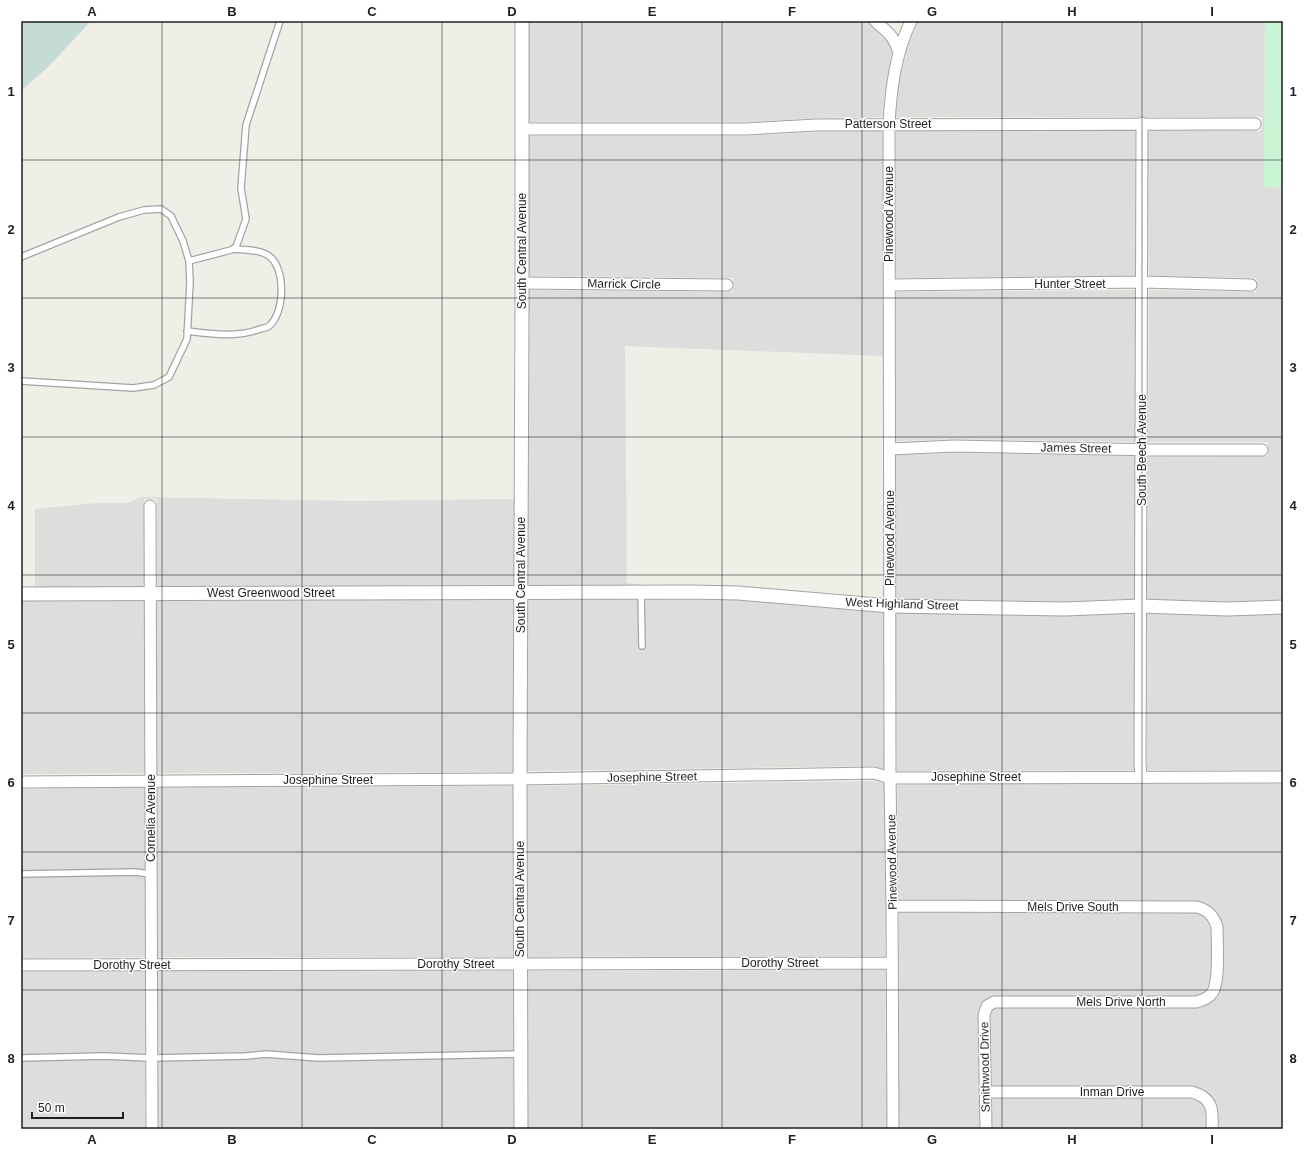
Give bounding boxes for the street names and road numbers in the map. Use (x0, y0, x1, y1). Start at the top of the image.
street label: Patterson Street (845, 117, 932, 131)
street label: Pinewood Avenue (882, 166, 896, 262)
street label: South Central Avenue (515, 192, 529, 309)
street label: Marrick Circle (587, 276, 661, 292)
street label: Hunter Street (1034, 277, 1106, 291)
street label: South Beech Avenue (1135, 394, 1149, 506)
street label: James Street (1041, 440, 1112, 456)
street label: Pinewood Avenue (883, 490, 897, 586)
street label: South Central Avenue (514, 516, 528, 633)
street label: West Greenwood Street (207, 586, 336, 600)
street label: West Highland Street (845, 595, 959, 613)
street label: Josephine Street (607, 769, 698, 785)
street label: Josephine Street (931, 770, 1022, 784)
street label: Josephine Street (283, 773, 374, 787)
street label: Cornelia Avenue (144, 774, 158, 862)
street label: Pinewood Avenue (884, 814, 900, 910)
street label: South Central Avenue (513, 840, 527, 957)
street label: Mels Drive South (1027, 900, 1119, 914)
street label: Dorothy Street (741, 956, 819, 970)
street label: Dorothy Street (417, 957, 495, 971)
street label: Dorothy Street (93, 958, 171, 972)
street label: Mels Drive North (1076, 995, 1166, 1009)
street label: Smithwood Drive (977, 1021, 993, 1112)
street label: Inman Drive (1080, 1085, 1145, 1099)

